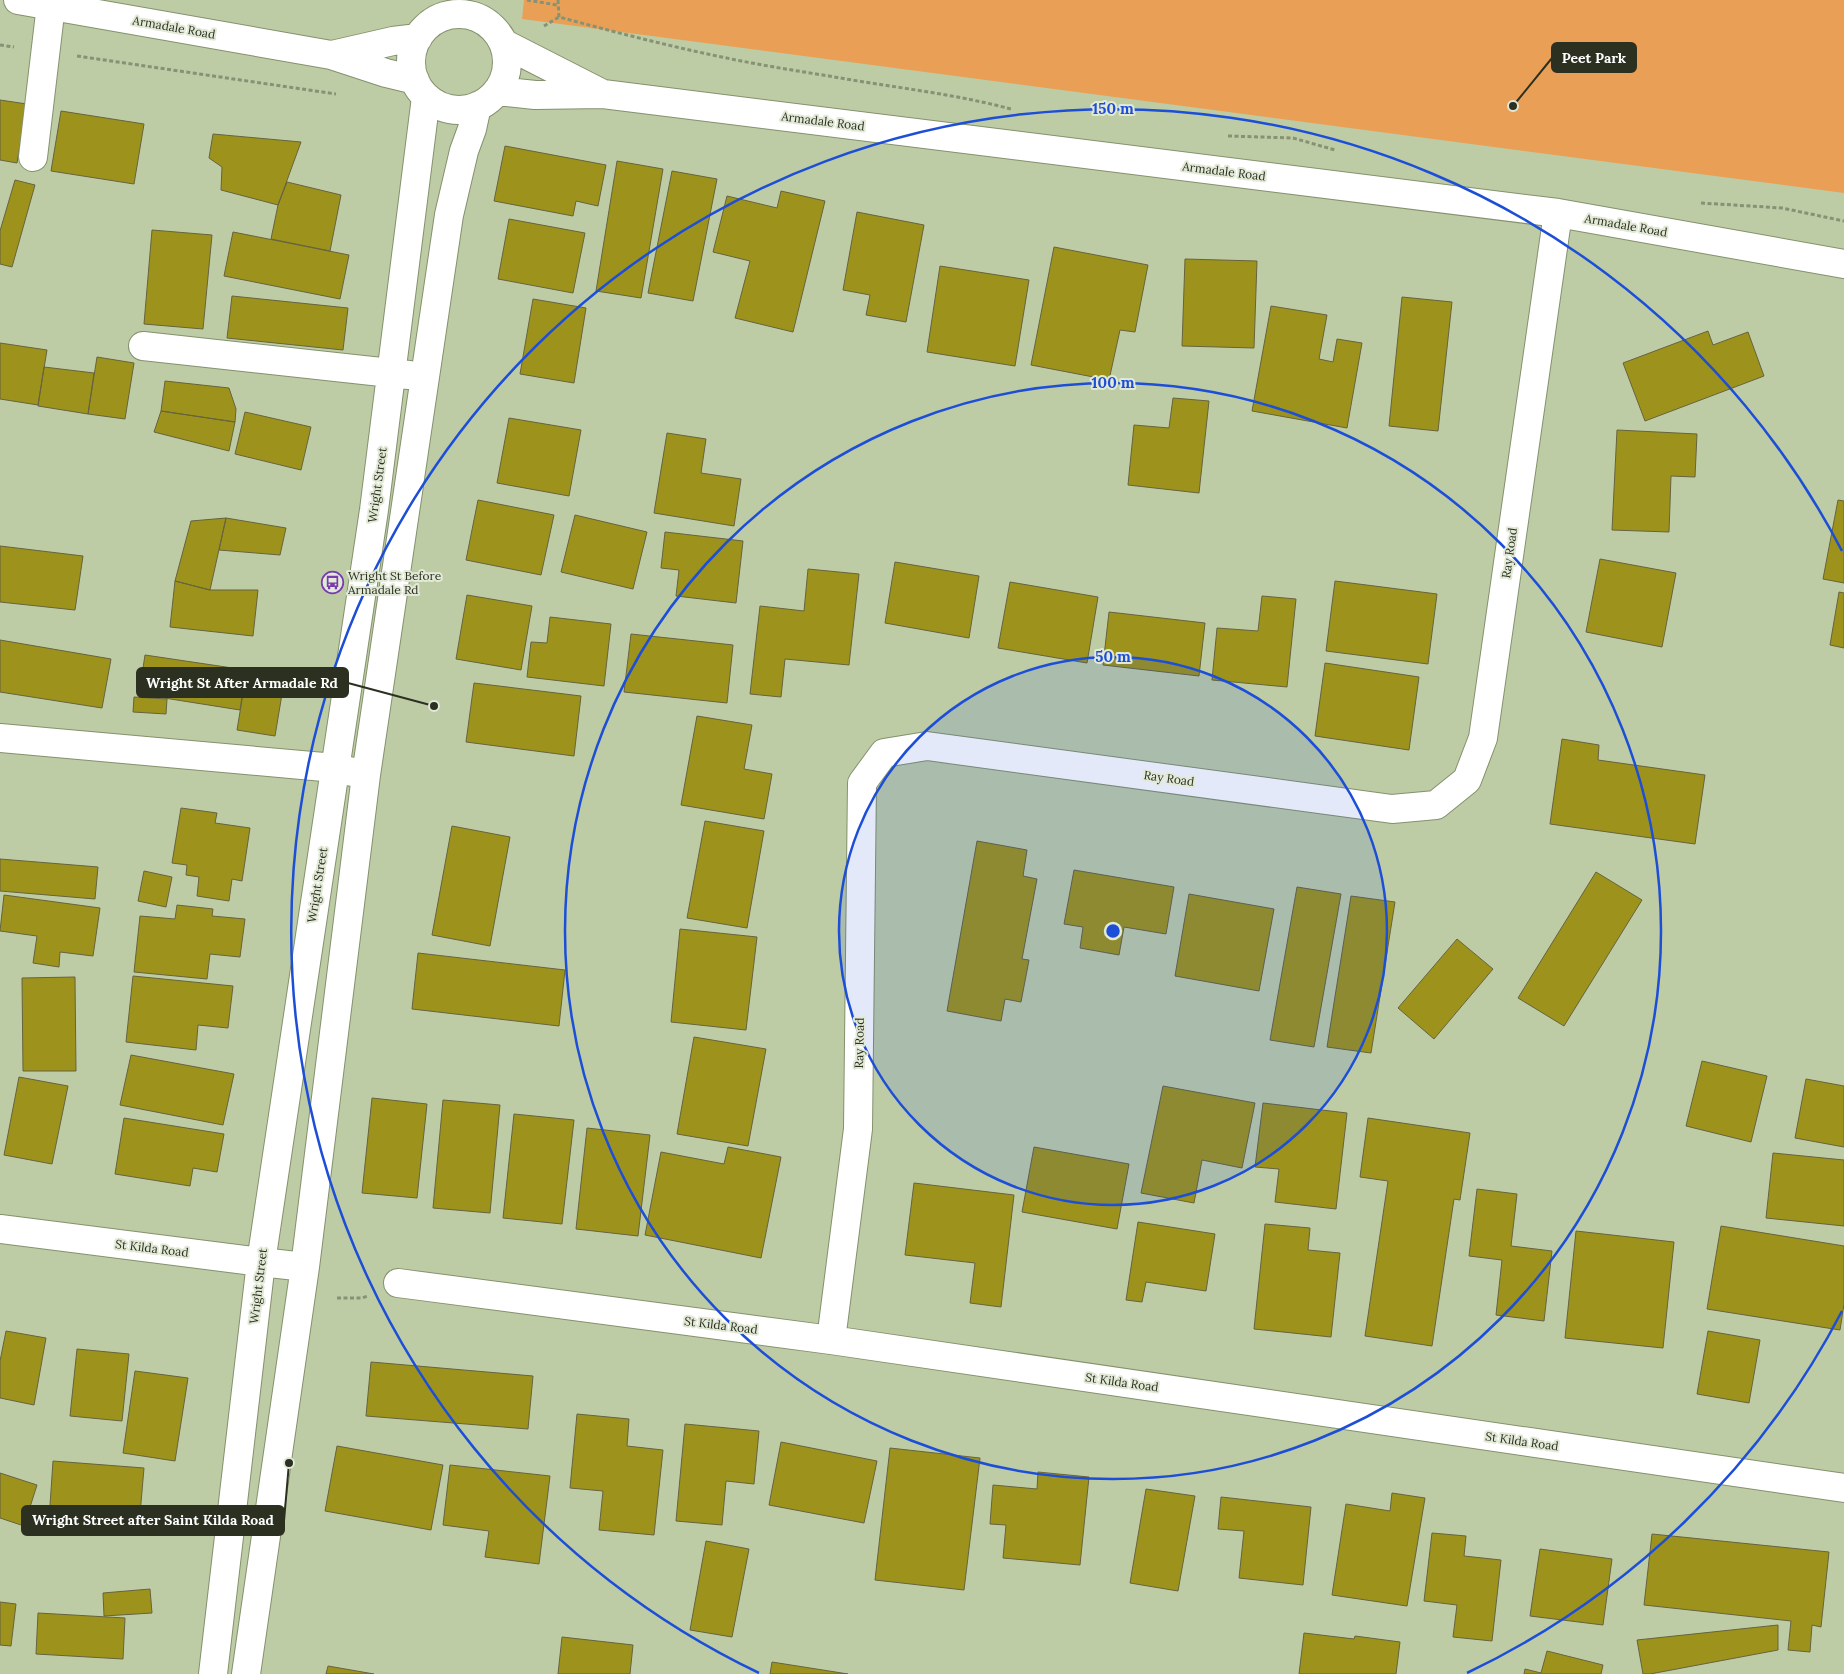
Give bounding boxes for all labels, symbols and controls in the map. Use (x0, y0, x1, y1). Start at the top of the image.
street label: Armadale Road (130, 12, 217, 42)
callout: Peet Park (1552, 43, 1636, 72)
text: Peet Park (1562, 49, 1627, 67)
text: 150 m (1092, 99, 1134, 118)
street label: Armadale Road (780, 108, 865, 134)
street label: Armadale Road (1181, 158, 1266, 184)
street label: Armadale Road (1582, 210, 1669, 240)
text: 100 m (1092, 373, 1135, 392)
street label: Wright Street (364, 446, 390, 524)
street label: Ray Road (1498, 527, 1520, 579)
place label: Wright St Before Armadale Rd (347, 568, 442, 597)
bus stop icon: Wright St Before Armadale Rd (320, 570, 344, 594)
text: 50 m (1095, 647, 1131, 666)
callout: Wright St After Armadale Rd (137, 668, 348, 697)
text: Wright St After Armadale Rd (146, 674, 338, 692)
street label: Ray Road (1143, 767, 1195, 789)
street label: Wright Street (304, 846, 330, 924)
centre of rings (1104, 922, 1122, 940)
street label: Ray Road (851, 1017, 867, 1069)
street label: St Kilda Road (114, 1236, 190, 1260)
street label: Wright Street (246, 1247, 270, 1325)
street label: St Kilda Road (683, 1313, 759, 1337)
street label: St Kilda Road (1084, 1369, 1160, 1395)
street label: St Kilda Road (1484, 1428, 1560, 1454)
callout: Wright Street after Saint Kilda Road (22, 1506, 284, 1535)
text: Wright Street after Saint Kilda Road (32, 1511, 274, 1529)

